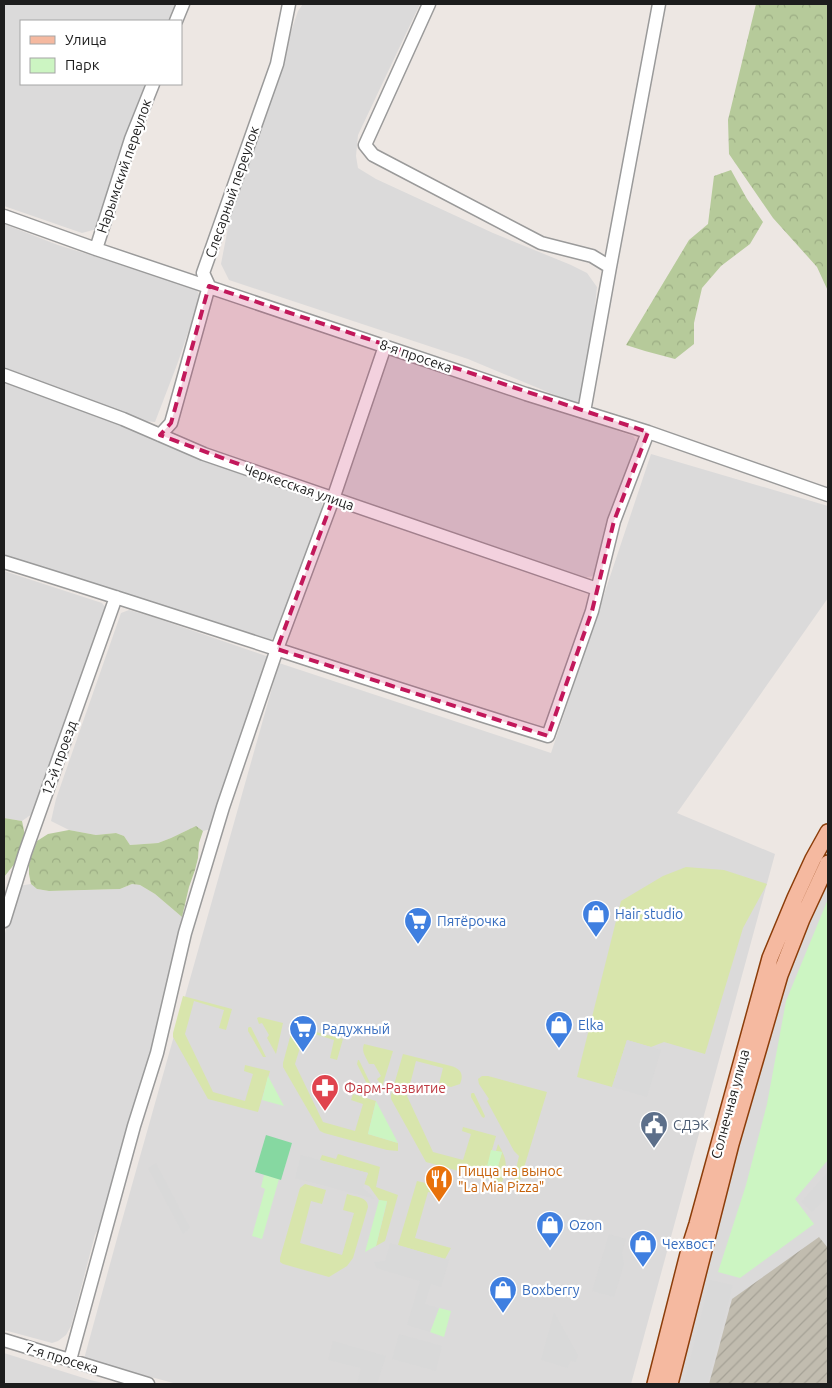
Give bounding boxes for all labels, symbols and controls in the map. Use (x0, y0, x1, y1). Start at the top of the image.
legend (20, 20, 182, 85)
text: Улица (65, 31, 107, 48)
text: Парк (65, 56, 100, 73)
street label: Нарымский переулок (93, 97, 155, 235)
street label: Слесарный переулок (202, 124, 262, 260)
street label: 8-я просека (378, 336, 454, 376)
street label: Черкесская улица (242, 461, 356, 513)
street label: 12-й проезд (38, 718, 80, 798)
shop icon: Hair studio (581, 899, 611, 938)
supermarket icon: Пятёрочка (403, 906, 433, 945)
place label: Hair studio (615, 906, 683, 922)
place label: Пятёрочка (437, 913, 506, 929)
shop icon: Elka (544, 1010, 574, 1049)
supermarket icon: Радужный (288, 1014, 318, 1053)
place label: Elka (578, 1017, 604, 1033)
place label: Радужный (322, 1021, 390, 1037)
street label: Солнечная улица (708, 1048, 752, 1160)
pharmacy icon: Фарм-Развитие (310, 1073, 340, 1112)
place label: Фарм-Развитие (344, 1080, 446, 1096)
public building icon: СДЭК (639, 1110, 669, 1149)
place label: СДЭК (673, 1117, 709, 1133)
place label: Пицца на вынос "La Mia Pizza" (458, 1163, 563, 1195)
restaurant icon: Пицца на вынос "La Mia Pizza" (424, 1164, 454, 1203)
shop icon: Ozon (535, 1210, 565, 1249)
place label: Ozon (569, 1217, 602, 1233)
shop icon: Чехвост (628, 1229, 658, 1268)
place label: Чехвост (662, 1236, 714, 1252)
shop icon: Boxberry (488, 1275, 518, 1314)
place label: Boxberry (522, 1282, 580, 1298)
street label: 7-я просека (23, 1339, 101, 1377)

